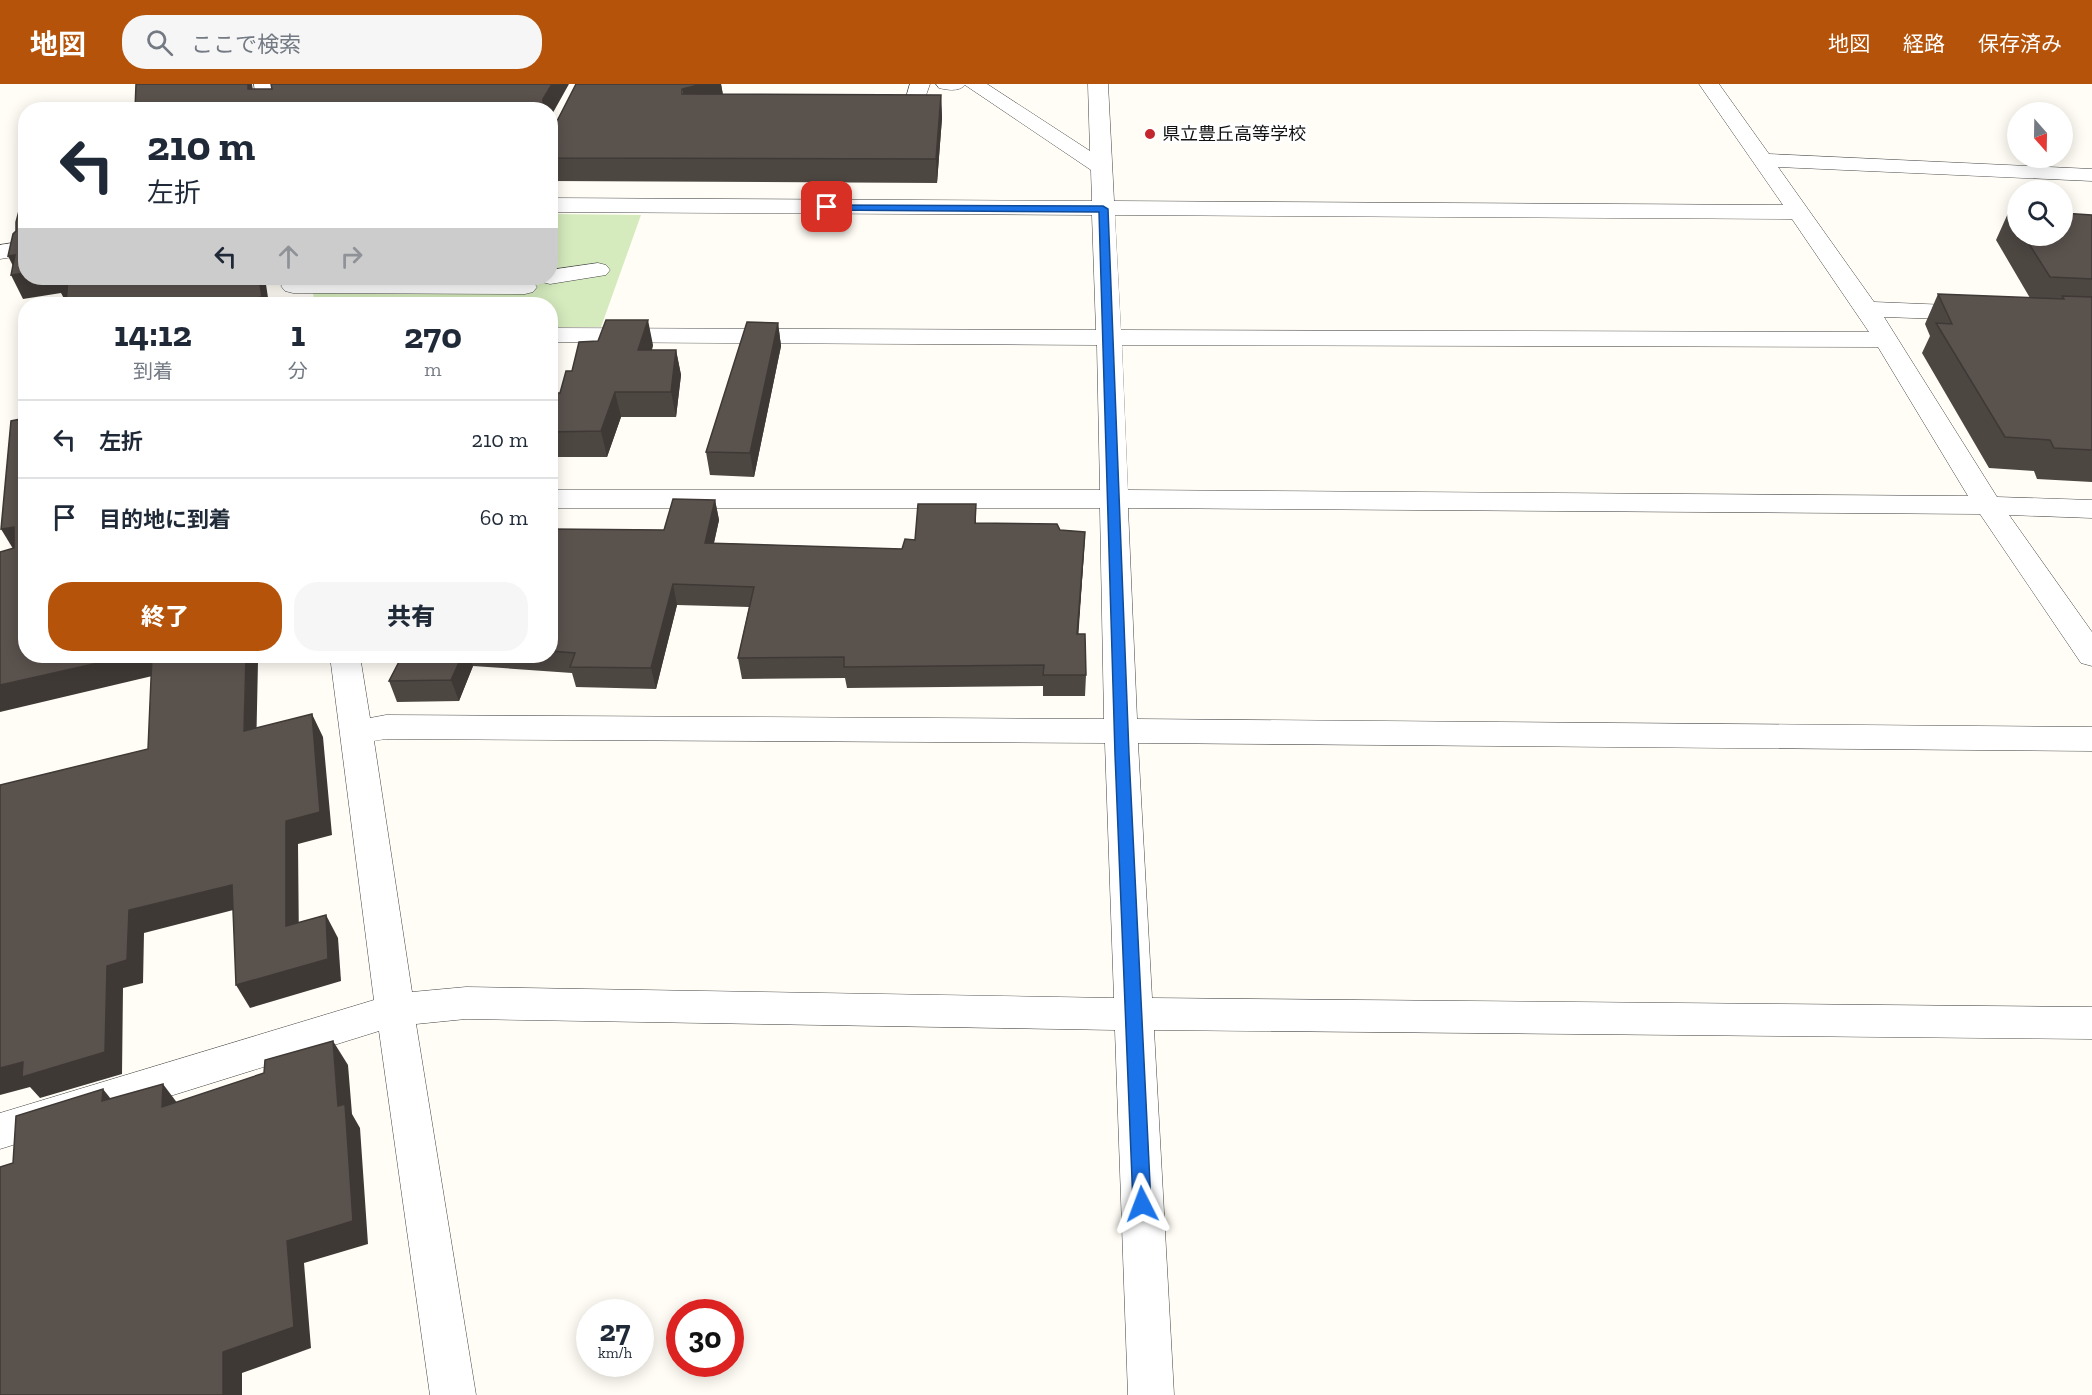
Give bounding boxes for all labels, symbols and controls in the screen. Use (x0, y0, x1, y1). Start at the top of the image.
search box (122, 15, 542, 69)
icon: search (143, 26, 176, 59)
text: 地図 (30, 28, 86, 61)
text: ここで検索 (191, 31, 301, 58)
text: 地図 (1828, 31, 1870, 56)
text: 経路 (1903, 31, 1945, 56)
text: 保存済み (1978, 31, 2062, 56)
north arrow (2007, 102, 2073, 168)
map controls (2007, 102, 2073, 246)
text: 210 m (147, 120, 255, 171)
place label: 県立豊丘高等学校 (1162, 123, 1306, 145)
icon: left (48, 126, 126, 204)
marker: 県立豊丘高等学校 (1143, 127, 1157, 141)
text: 左折 (147, 177, 201, 209)
button: search (2007, 180, 2073, 246)
pin (801, 181, 852, 232)
icon: arrive (810, 190, 843, 223)
icon: left (209, 240, 242, 273)
icon: ahead (272, 240, 305, 273)
icon: right (335, 240, 368, 273)
text: 14:12 (114, 312, 192, 355)
text: 1 (291, 312, 305, 355)
text: 270 (404, 314, 462, 357)
text: m (424, 357, 442, 381)
text: 到着 (133, 359, 173, 383)
text: 分 (288, 359, 308, 383)
icon: left (48, 423, 81, 456)
text: 210 m (472, 426, 528, 453)
text: 左折 (99, 428, 143, 455)
icon: arrive (48, 501, 81, 534)
text: 60 m (480, 504, 528, 531)
text: 目的地に到着 (99, 506, 231, 533)
button: 終了 (48, 582, 282, 651)
button: 共有 (294, 582, 528, 651)
position arrow (1110, 1172, 1174, 1236)
speed limit sign: 30 (666, 1299, 744, 1377)
text: 27 (600, 1313, 630, 1349)
text: km/h (598, 1344, 632, 1362)

